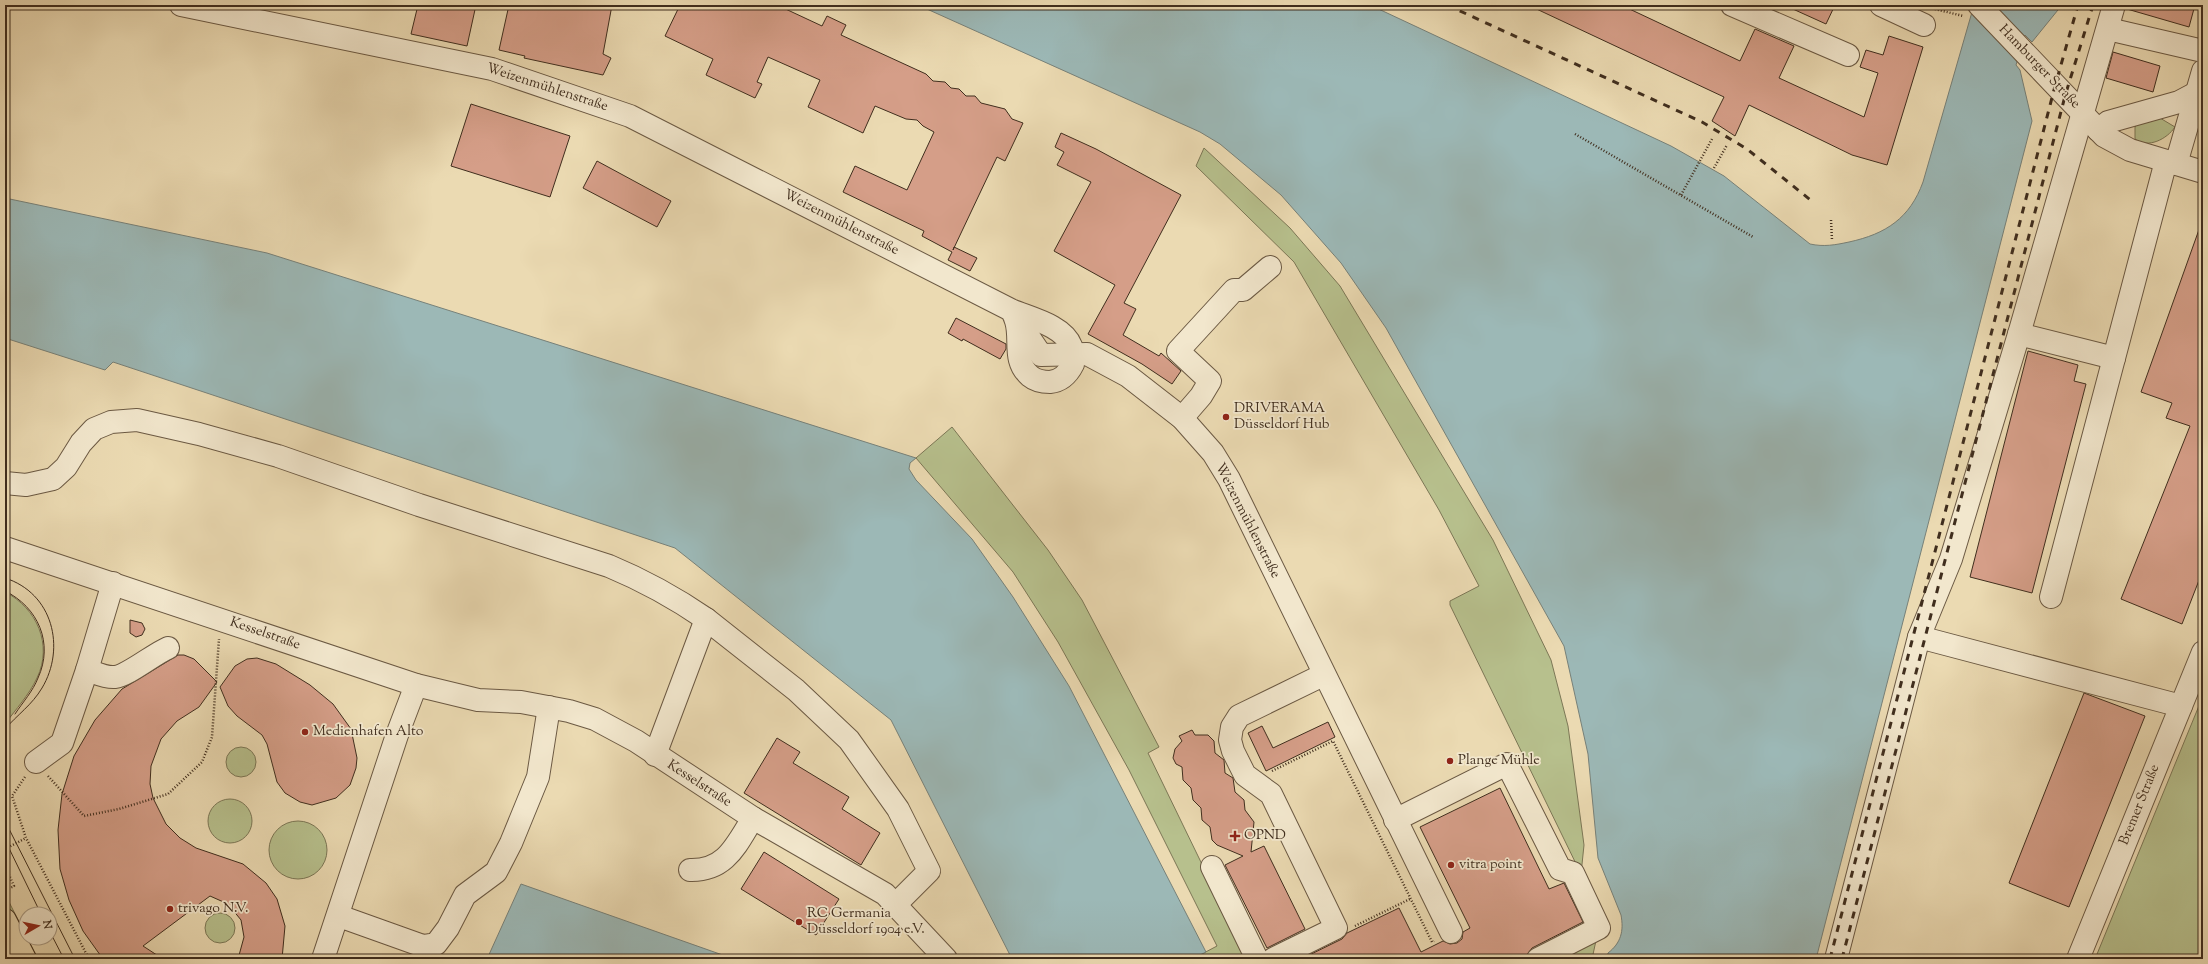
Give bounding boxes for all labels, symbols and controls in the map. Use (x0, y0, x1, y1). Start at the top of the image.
street label: Hamburger Straße (1994, 20, 2084, 114)
street label: Weizenmühlenstraße (484, 59, 610, 117)
street label: Weizenmühlenstraße (780, 185, 902, 261)
place label: DRIVERAMA Düsseldorf Hub (1234, 399, 1330, 435)
marker: DRIVERAMA Düsseldorf Hub (1221, 412, 1231, 422)
street label: Weizenmühlenstraße (1209, 460, 1285, 582)
street label: Kesselstraße (227, 613, 303, 655)
place label: Medienhafen Alto (313, 722, 424, 742)
marker: Medienhafen Alto (300, 727, 310, 737)
place label: Plange Mühle (1458, 751, 1540, 771)
street label: Kesselstraße (663, 756, 735, 812)
marker: Plange Mühle (1445, 756, 1455, 766)
street label: Bremer Straße (2115, 762, 2165, 848)
place label: OPND (1244, 826, 1286, 846)
marker: OPND (1229, 830, 1241, 842)
place label: vitra point (1459, 855, 1522, 875)
marker: vitra point (1446, 860, 1456, 870)
place label: trivago N.V. (178, 899, 248, 919)
marker: trivago N.V. (165, 904, 175, 914)
place label: RC Germania Düsseldorf 1904 e.V. (807, 904, 925, 940)
north arrow (18, 906, 58, 946)
marker: RC Germania Düsseldorf 1904 e.V. (794, 917, 804, 927)
text: N (38, 918, 56, 930)

